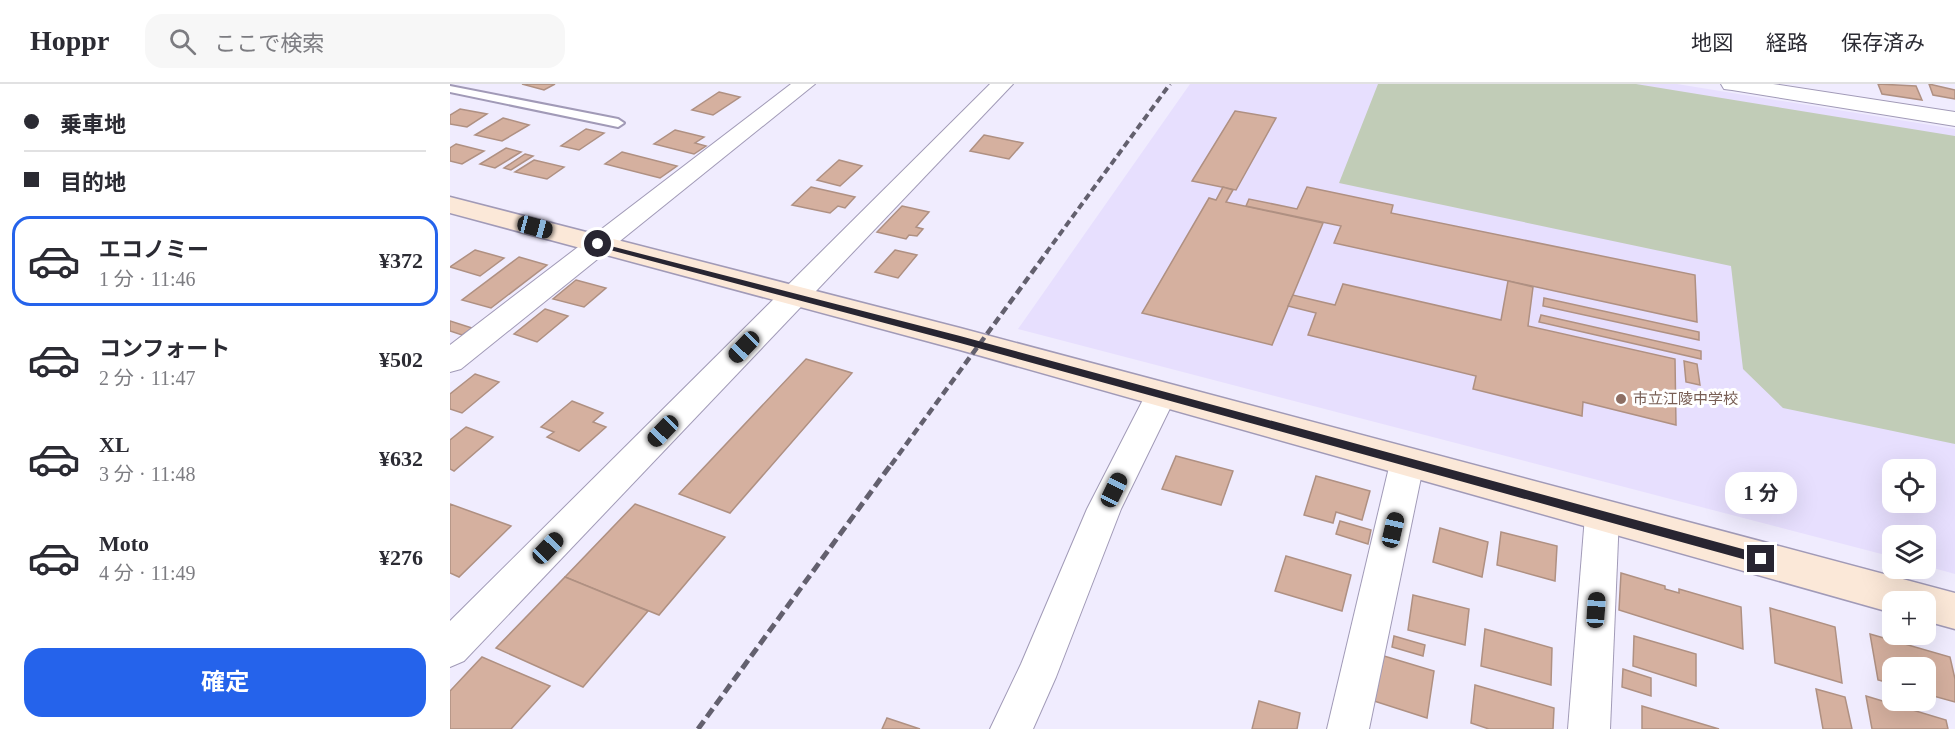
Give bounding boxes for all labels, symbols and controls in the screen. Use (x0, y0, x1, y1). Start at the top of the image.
search box (145, 14, 565, 68)
text: Hoppr (30, 25, 109, 56)
icon: search (166, 25, 199, 58)
text: ここで検索 (214, 31, 324, 56)
text: 地図 (1691, 31, 1733, 55)
text: 経路 (1766, 31, 1808, 55)
text: 保存済み (1841, 31, 1925, 55)
text: 乗車地 (60, 112, 126, 137)
text: 目的地 (60, 170, 126, 195)
car (515, 214, 555, 240)
route start (584, 230, 611, 257)
icon: car (27, 234, 81, 288)
text: エコノミー (99, 237, 209, 262)
text: ¥372 (379, 248, 423, 273)
text: 1 分 · 11:46 (99, 268, 195, 290)
car (725, 328, 763, 366)
icon: car (27, 333, 81, 387)
text: コンフォート (99, 336, 230, 361)
text: ¥502 (379, 347, 423, 372)
text: 2 分 · 11:47 (99, 367, 195, 389)
place label: 市立江陵中学校 (1633, 391, 1738, 407)
marker: 市立江陵中学校 (1614, 392, 1628, 406)
car (644, 412, 682, 450)
icon: car (27, 432, 81, 486)
text: XL (99, 432, 130, 457)
text: ¥632 (379, 446, 423, 471)
map controls (1882, 459, 1936, 711)
button: locate (1882, 459, 1936, 513)
text: 3 分 · 11:48 (99, 463, 195, 485)
car (1098, 470, 1130, 510)
callout: 1 分 (1725, 472, 1797, 514)
text: 1 分 (1744, 482, 1779, 504)
car (1380, 510, 1406, 550)
button: layers (1882, 525, 1936, 579)
car (529, 529, 567, 567)
icon: car (27, 531, 81, 585)
text: Moto (99, 531, 149, 556)
text: ¥276 (379, 545, 423, 570)
route end (1747, 545, 1774, 572)
text: 4 分 · 11:49 (99, 562, 195, 584)
car (1586, 591, 1606, 629)
button: + (1882, 591, 1936, 645)
button: 確定 (24, 648, 426, 717)
button: − (1882, 657, 1936, 711)

